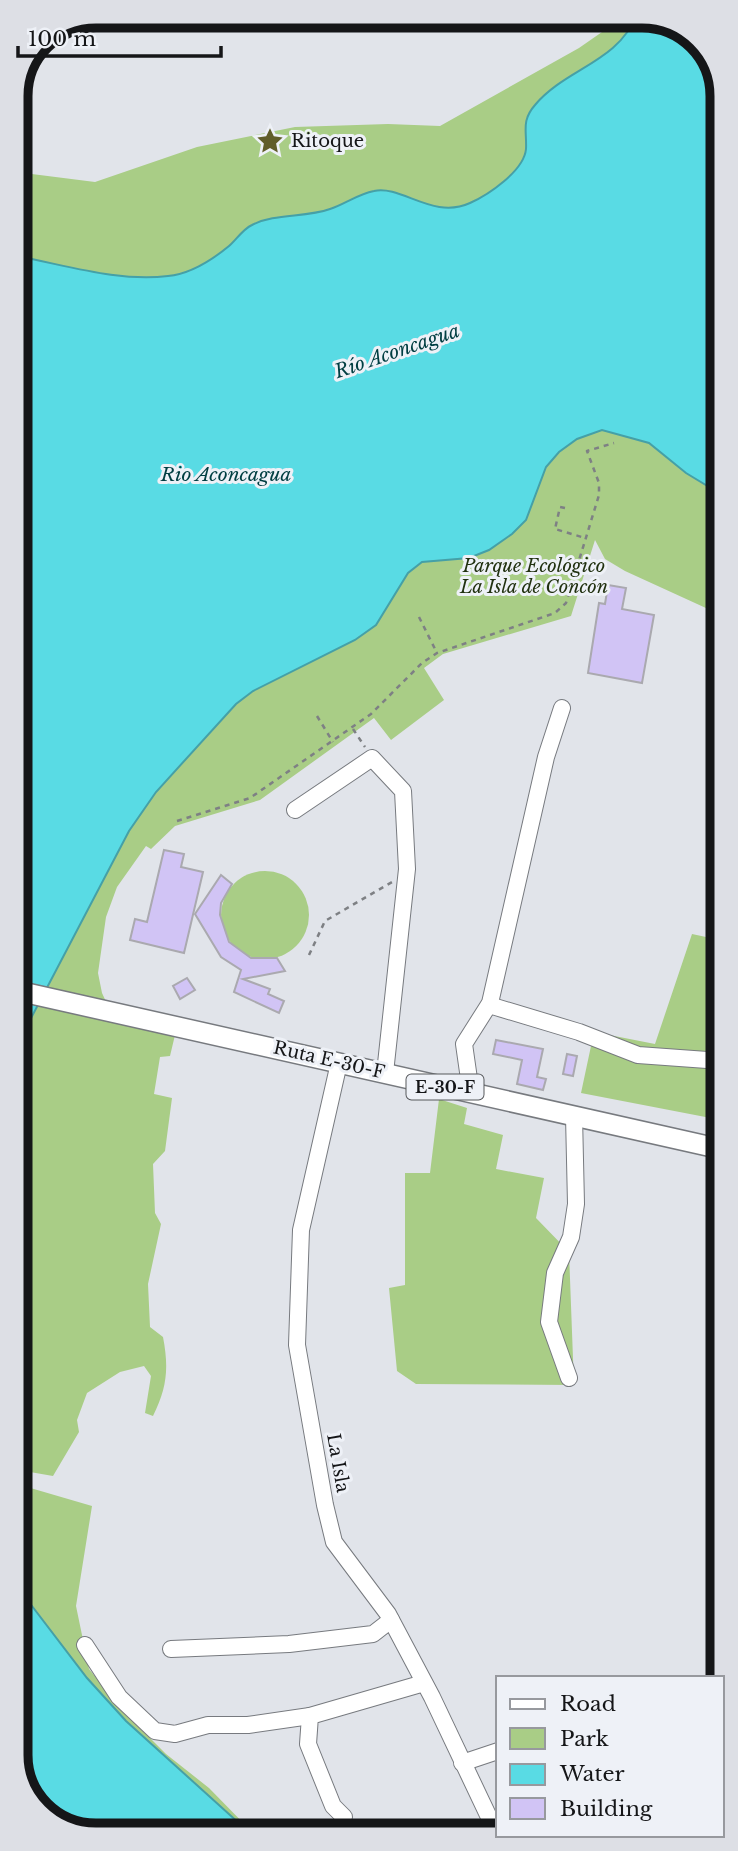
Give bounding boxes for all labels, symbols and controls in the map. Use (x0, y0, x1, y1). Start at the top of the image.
scale bar (18, 14, 220, 58)
text: 100 m (28, 26, 96, 52)
place icon: Ritoque (255, 126, 285, 156)
place label: Ritoque (291, 130, 364, 152)
water label: Río Aconcagua (331, 319, 463, 383)
water label: Rio Aconcagua (160, 463, 291, 486)
park label: Parque Ecológico La Isla de Concón (459, 555, 608, 598)
street label: Ruta E-30-F (271, 1037, 387, 1083)
road number: E-30-F (406, 1074, 484, 1100)
street label: La Isla (322, 1432, 354, 1494)
legend (496, 1676, 724, 1837)
text: Road (560, 1691, 616, 1717)
text: Park (560, 1726, 609, 1752)
text: Water (559, 1761, 624, 1787)
text: Building (560, 1796, 653, 1822)

